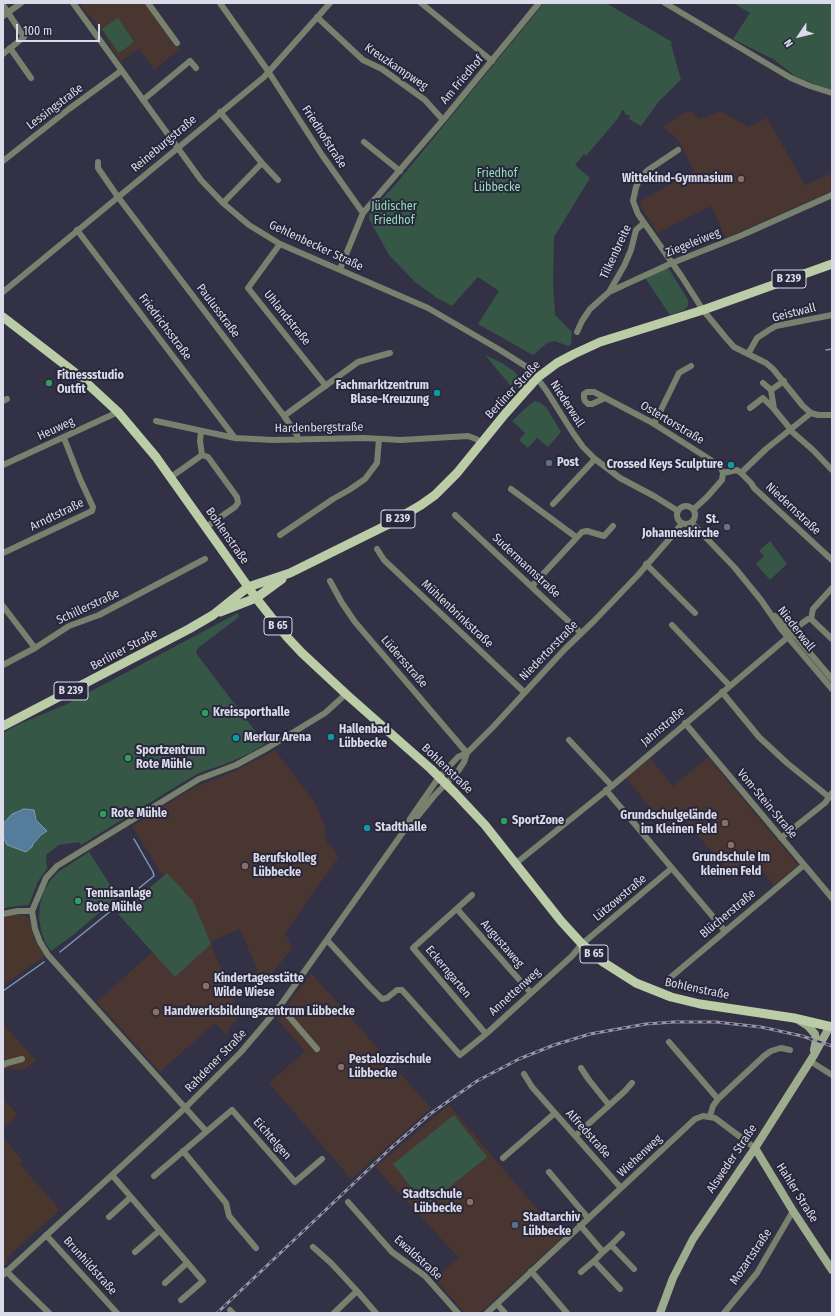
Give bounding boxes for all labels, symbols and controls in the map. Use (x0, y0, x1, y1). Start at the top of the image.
scale bar (18, 16, 102, 42)
north arrow (779, 16, 819, 56)
text: 100 m (23, 24, 52, 38)
text: N (782, 37, 796, 50)
street label: Kreuzkampweg (362, 40, 430, 94)
street label: Am Friedhof (437, 53, 487, 107)
street label: Lessingstraße (24, 81, 86, 133)
street label: Friedhofstraße (298, 103, 350, 171)
street label: Reineburgstraße (128, 112, 200, 176)
park label: Friedhof Lübbecke (474, 167, 520, 195)
place label: Wittekind-Gymnasium (622, 172, 733, 186)
marker: Wittekind-Gymnasium (736, 174, 746, 184)
park label: Jüdischer Friedhof (371, 200, 417, 228)
street label: Gehlenbecker Straße (267, 218, 365, 274)
street label: Tilkenbreite (597, 223, 635, 281)
street label: Ziegeleiweg (664, 226, 722, 260)
road number: B 239 (772, 270, 806, 288)
street label: Paulusstraße (193, 281, 243, 341)
street label: Uhlandstraße (261, 288, 313, 348)
street label: Friedrichsstraße (135, 291, 195, 363)
street label: Geistwall (771, 301, 817, 325)
street label: Berliner Straße (482, 358, 544, 422)
place label: Fitnessstudio Outfit (57, 369, 124, 397)
marker: Fitnessstudio Outfit (44, 378, 54, 388)
street label: Niederwall (547, 378, 587, 430)
place label: Fachmarktzentrum Blase-Kreuzung (336, 379, 429, 407)
marker: Fachmarktzentrum Blase-Kreuzung (432, 388, 442, 398)
street label: Ostertorstraße (638, 398, 706, 448)
street label: Heuweg (35, 414, 77, 444)
street label: Hardenbergstraße (275, 420, 363, 436)
place label: Post (557, 456, 579, 470)
marker: Post (544, 458, 554, 468)
place label: Crossed Keys Sculpture (607, 458, 723, 472)
marker: Crossed Keys Sculpture (726, 460, 736, 470)
street label: Niedernstraße (762, 480, 824, 538)
street label: Arndtstraße (28, 496, 86, 534)
street label: Bohlenstraße (202, 505, 252, 567)
road number: B 239 (381, 510, 415, 528)
place label: St. Johanneskirche (642, 513, 719, 541)
marker: St. Johanneskirche (722, 522, 732, 532)
street label: Sudermannstraße (489, 531, 563, 601)
street label: Mühlenbrinkstraße (418, 577, 496, 651)
street label: Schillerstraße (54, 586, 122, 628)
street label: Niederwall (774, 604, 818, 654)
road number: B 65 (264, 617, 292, 635)
street label: Niedertorstraße (517, 618, 581, 684)
street label: Berliner Straße (88, 626, 160, 674)
street label: Lüdersstraße (378, 633, 430, 691)
road number: B 239 (54, 682, 88, 700)
street label: Jahnstraße (638, 704, 688, 750)
place label: Kreissporthalle (213, 706, 290, 720)
marker: Kreissporthalle (200, 708, 210, 718)
place label: Hallenbad Lübbecke (339, 723, 390, 751)
place label: Merkur Arena (244, 731, 311, 745)
marker: Hallenbad Lübbecke (326, 732, 336, 742)
marker: Merkur Arena (231, 733, 241, 743)
street label: Bohlenstraße (418, 741, 476, 797)
place label: Sportzentrum Rote Mühle (136, 744, 205, 772)
marker: Sportzentrum Rote Mühle (123, 753, 133, 763)
street label: Vom-Stein-Straße (734, 766, 800, 842)
place label: Rote Mühle (111, 807, 167, 821)
marker: Rote Mühle (98, 809, 108, 819)
place label: Grundschulgelände im Kleinen Feld (620, 809, 717, 837)
place label: SportZone (512, 814, 564, 828)
marker: SportZone (499, 816, 509, 826)
marker: Grundschulgelände im Kleinen Feld (720, 818, 730, 828)
place label: Stadthalle (375, 821, 427, 835)
marker: Stadthalle (362, 823, 372, 833)
marker: Grundschule Im kleinen Feld (726, 840, 736, 850)
place label: Grundschule Im kleinen Feld (692, 851, 770, 879)
place label: Berufskolleg Lübbecke (253, 852, 316, 880)
marker: Berufskolleg Lübbecke (240, 861, 250, 871)
street label: Lützowstraße (590, 872, 650, 924)
street label: Blücherstraße (697, 886, 759, 942)
place label: Tennisanlage Rote Mühle (86, 887, 151, 915)
marker: Tennisanlage Rote Mühle (73, 896, 83, 906)
street label: Augustaweg (477, 917, 527, 971)
street label: Eckerngarten (422, 943, 474, 1001)
road number: B 65 (580, 945, 608, 963)
street label: Annettenweg (486, 965, 544, 1019)
place label: Kindertagesstätte Wilde Wiese (214, 972, 304, 1000)
street label: Bohlenstraße (663, 975, 731, 1003)
marker: Kindertagesstätte Wilde Wiese (201, 981, 211, 991)
place label: Handwerksbildungszentrum Lübbecke (164, 1005, 355, 1019)
marker: Handwerksbildungszentrum Lübbecke (151, 1007, 161, 1017)
street label: Rahdener Straße (182, 1026, 250, 1096)
place label: Pestalozzischule Lübbecke (349, 1053, 431, 1081)
marker: Pestalozzischule Lübbecke (336, 1062, 346, 1072)
street label: Alfredstraße (562, 1107, 614, 1161)
street label: Eichtelgen (250, 1115, 294, 1163)
street label: Alsweder Straße (704, 1122, 760, 1196)
street label: Wiehenweg (615, 1132, 665, 1180)
street label: Hahler Straße (773, 1161, 821, 1225)
place label: Stadtschule Lübbecke (403, 1188, 462, 1216)
marker: Stadtschule Lübbecke (465, 1197, 475, 1207)
place label: Stadtarchiv Lübbecke (523, 1211, 580, 1239)
marker: Stadtarchiv Lübbecke (510, 1220, 520, 1230)
street label: Mozartstraße (727, 1226, 775, 1288)
street label: Ewaldstraße (391, 1233, 445, 1283)
street label: Brunhildstraße (60, 1234, 120, 1298)

